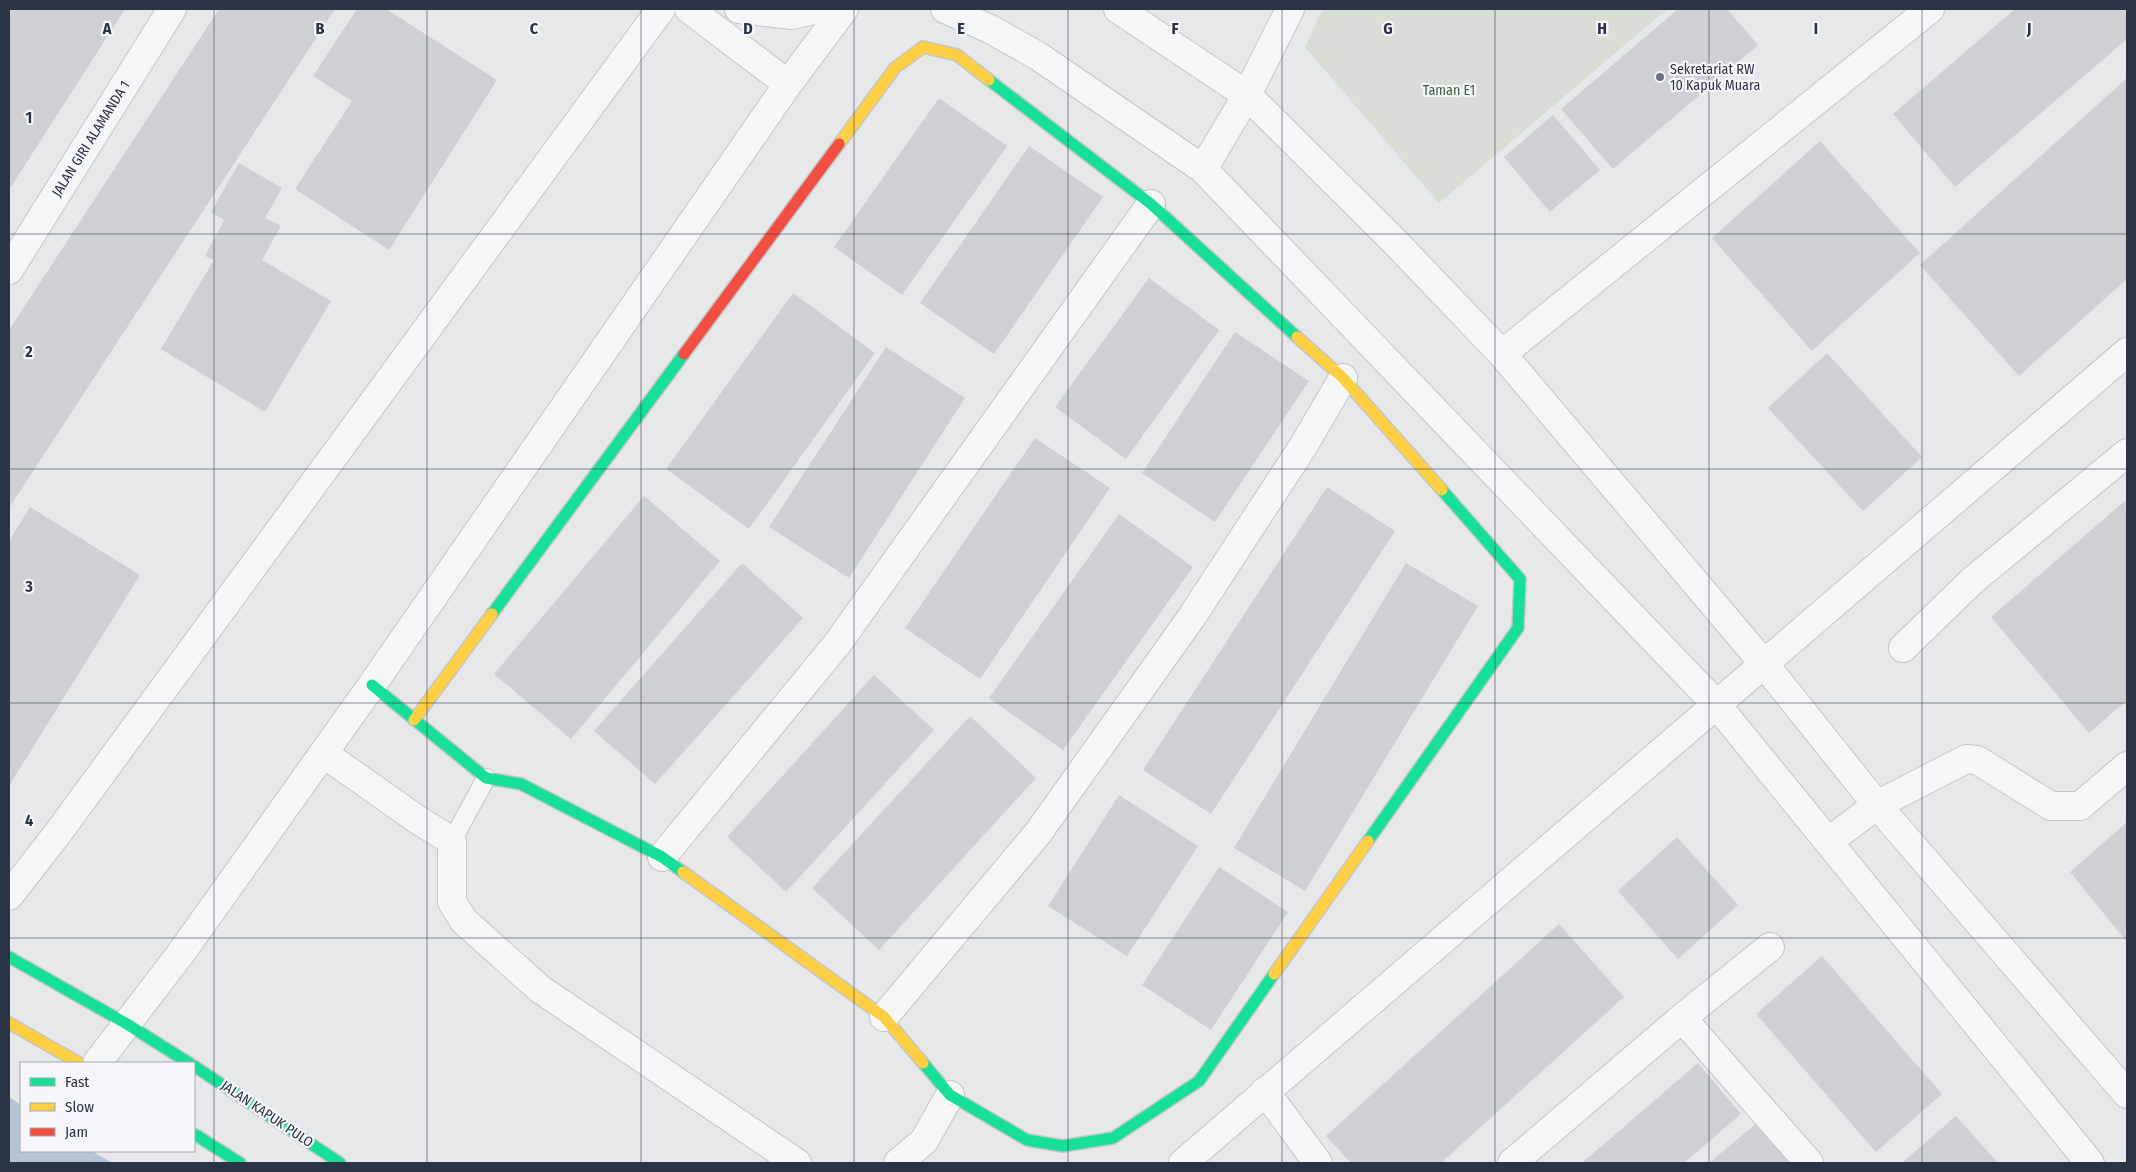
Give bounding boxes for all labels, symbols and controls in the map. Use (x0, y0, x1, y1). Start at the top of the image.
text: A (102, 19, 112, 38)
text: B (316, 19, 325, 38)
text: C (530, 19, 539, 38)
text: D (743, 19, 753, 38)
text: E (957, 19, 965, 38)
text: F (1171, 19, 1179, 38)
text: G (1383, 19, 1393, 38)
text: H (1597, 19, 1607, 38)
text: I (1814, 19, 1818, 38)
text: J (2026, 19, 2031, 38)
place label: Sekretariat RW 10 Kapuk Muara (1670, 61, 1760, 94)
marker: Sekretariat RW 10 Kapuk Muara (1654, 71, 1666, 83)
street label: JALAN GIRI ALAMANDA 1 (48, 78, 134, 200)
park label: Taman E1 (1423, 82, 1475, 99)
text: 1 (26, 108, 32, 127)
text: 2 (24, 342, 33, 361)
text: 3 (24, 577, 33, 596)
text: 4 (25, 811, 33, 830)
legend (20, 1062, 195, 1152)
text: Fast (65, 1073, 89, 1091)
street label: JALAN KAPUK PULO (218, 1077, 316, 1151)
text: Slow (65, 1098, 94, 1116)
text: Jam (65, 1123, 88, 1141)

